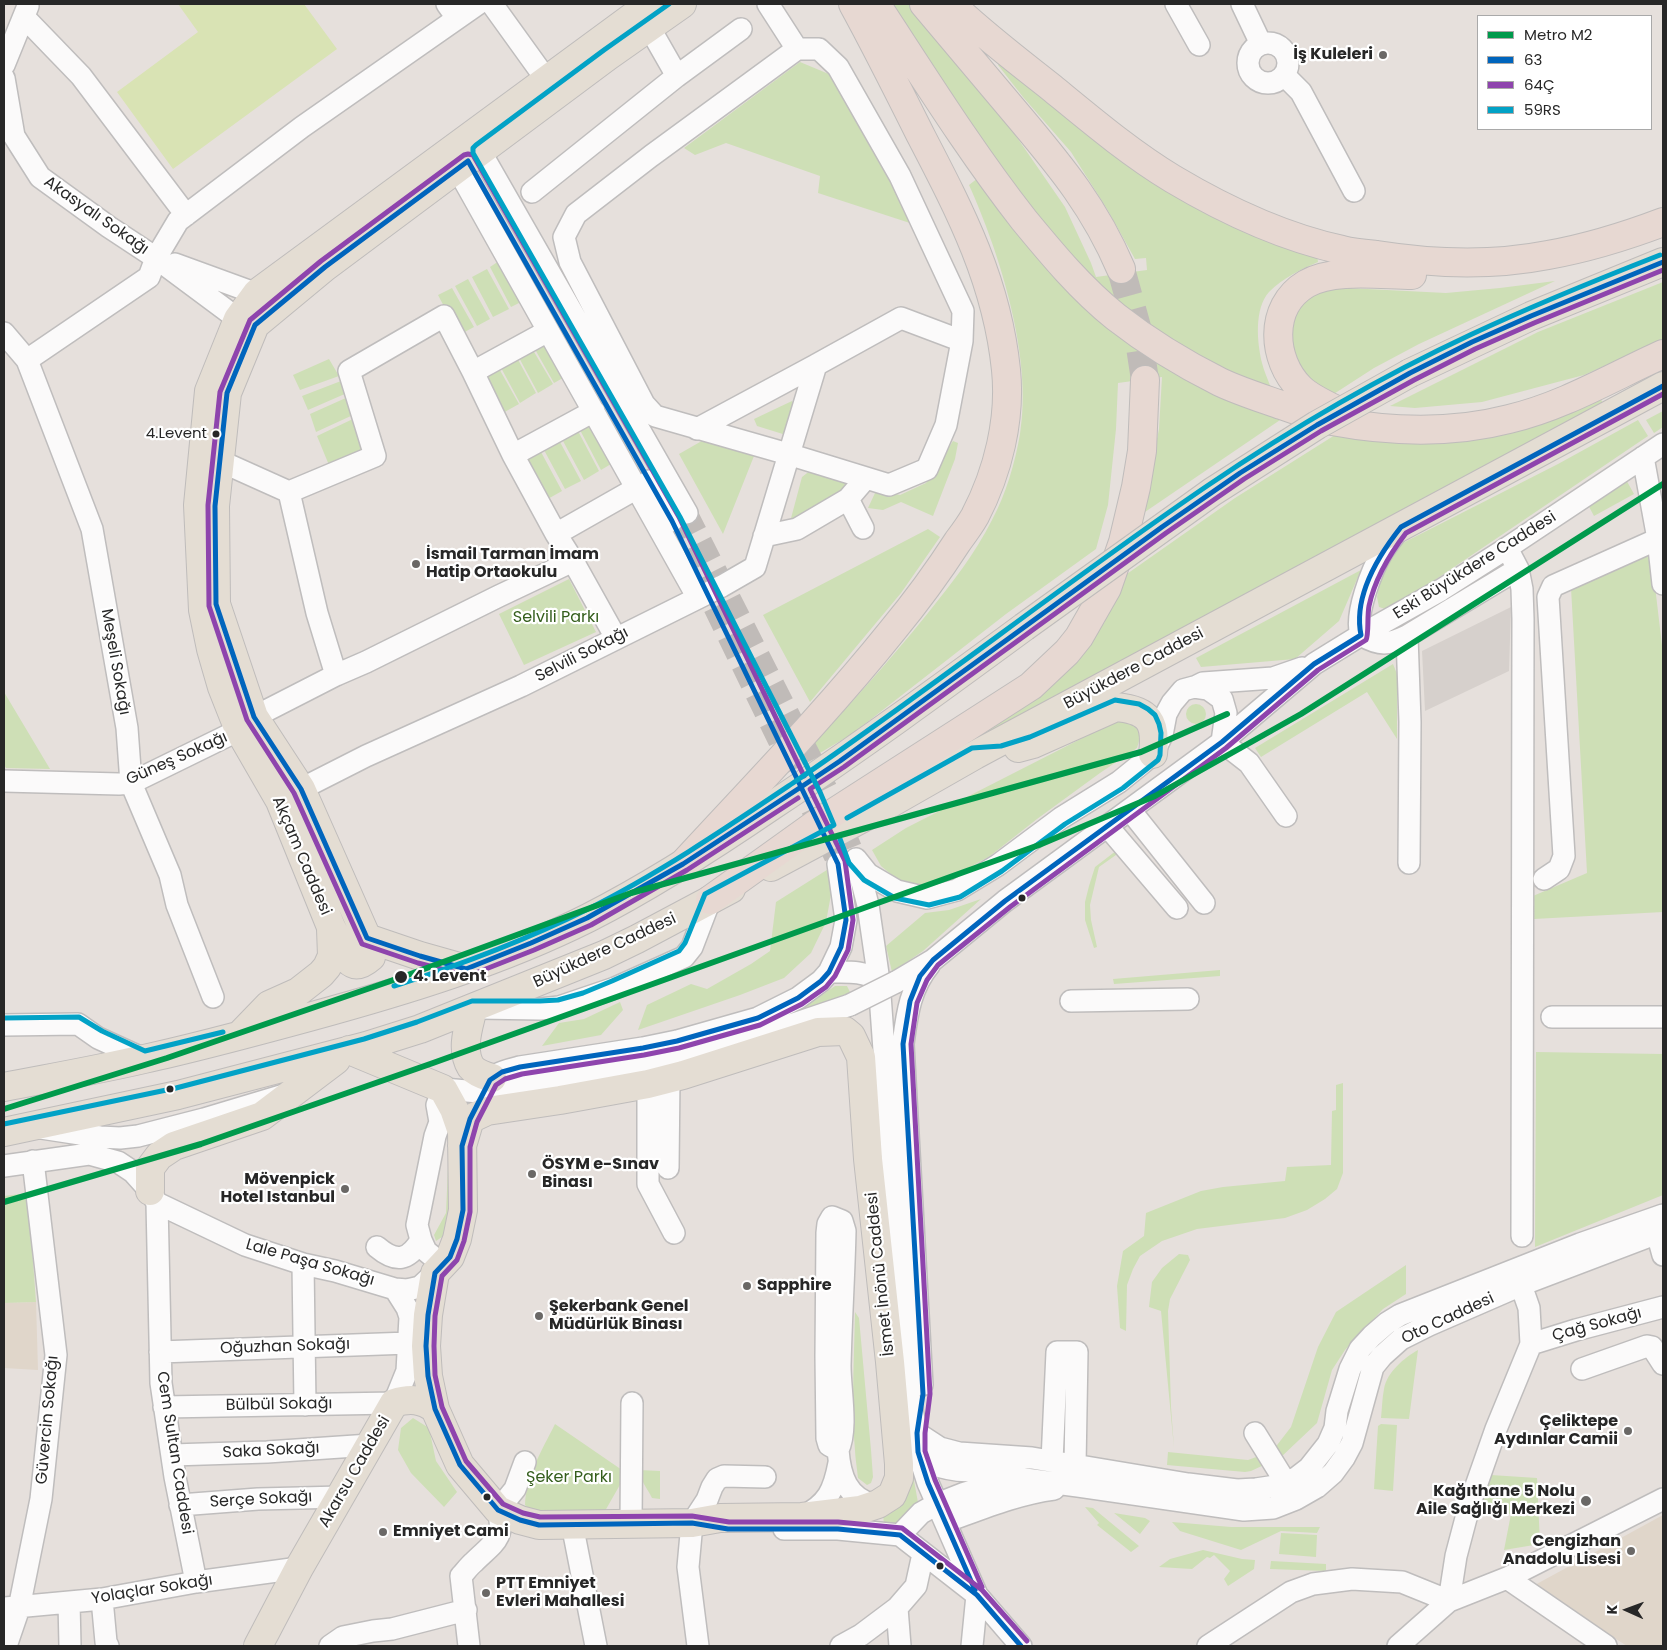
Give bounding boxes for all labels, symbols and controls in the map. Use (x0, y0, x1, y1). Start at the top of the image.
legend (1477, 15, 1652, 130)
text: Metro M2 (1524, 24, 1592, 45)
place label: İş Kuleleri (1293, 45, 1373, 65)
marker: İş Kuleleri (1377, 49, 1389, 61)
text: 63 (1524, 49, 1542, 70)
text: 64Ç (1524, 74, 1555, 95)
text: 59RS (1524, 99, 1561, 120)
street label: Akasyalı Sokağı (40, 173, 152, 259)
place label: 4.Levent (146, 425, 207, 443)
marker: 4.Levent (211, 429, 221, 439)
street label: Eski Büyükdere Caddesi (1390, 508, 1560, 624)
place label: İsmail Tarman İmam Hatip Ortaokulu (426, 545, 599, 583)
marker: İsmail Tarman İmam Hatip Ortaokulu (410, 558, 422, 570)
street label: Meşeli Sokağı (96, 607, 134, 717)
park label: Selvili Parkı (513, 608, 599, 628)
street label: Selvili Sokağı (532, 623, 632, 687)
street label: Büyükdere Caddesi (1061, 624, 1207, 714)
street label: Güneş Sokağı (123, 728, 231, 790)
street label: Akçam Caddesi (267, 794, 335, 918)
unlabelled marker (1017, 893, 1027, 903)
street label: Büyükdere Caddesi (531, 909, 679, 993)
place label: 4. Levent (413, 967, 486, 987)
marker: 4. Levent (393, 969, 409, 985)
unlabelled marker (165, 1084, 175, 1094)
place label: ÖSYM e-Sınav Binası (542, 1155, 659, 1193)
marker: ÖSYM e-Sınav Binası (526, 1168, 538, 1180)
place label: Mövenpick Hotel Istanbul (220, 1170, 335, 1208)
marker: Mövenpick Hotel Istanbul (339, 1183, 351, 1195)
street label: İsmet İnönü Caddesi (863, 1191, 899, 1357)
street label: Lale Paşa Sokağı (244, 1235, 376, 1291)
place label: Sapphire (757, 1276, 832, 1296)
marker: Sapphire (741, 1280, 753, 1292)
street label: Oto Caddesi (1399, 1289, 1497, 1349)
place label: Şekerbank Genel Müdürlük Binası (549, 1297, 688, 1335)
street label: Çağ Sokağı (1550, 1304, 1644, 1346)
marker: Şekerbank Genel Müdürlük Binası (533, 1310, 545, 1322)
street label: Oğuzhan Sokağı (220, 1335, 350, 1359)
street label: Güvercin Sokağı (33, 1355, 63, 1485)
street label: Cem Sultan Caddesi (152, 1370, 196, 1536)
street label: Bülbül Sokağı (225, 1394, 333, 1416)
place label: Çeliktepe Aydınlar Camii (1494, 1412, 1618, 1450)
street label: Akarsu Caddesi (315, 1413, 395, 1531)
marker: Çeliktepe Aydınlar Camii (1622, 1425, 1634, 1437)
street label: Saka Sokağı (222, 1439, 320, 1463)
park label: Şeker Parkı (526, 1468, 612, 1488)
place label: Kağıthane 5 Nolu Aile Sağlığı Merkezi (1416, 1482, 1575, 1520)
street label: Serçe Sokağı (209, 1488, 313, 1512)
unlabelled marker (482, 1492, 492, 1502)
marker: Kağıthane 5 Nolu Aile Sağlığı Merkezi (1579, 1494, 1593, 1508)
place label: Emniyet Cami (393, 1522, 509, 1542)
marker: Emniyet Cami (377, 1526, 389, 1538)
place label: Cengizhan Anadolu Lisesi (1503, 1532, 1621, 1570)
marker: Cengizhan Anadolu Lisesi (1625, 1545, 1637, 1557)
unlabelled marker (935, 1561, 945, 1571)
street label: Yolaçlar Sokağı (90, 1571, 214, 1609)
place label: PTT Emniyet Evleri Mahallesi (496, 1574, 624, 1612)
north arrow (1602, 1585, 1652, 1635)
marker: PTT Emniyet Evleri Mahallesi (480, 1587, 492, 1599)
text: K (1602, 1604, 1622, 1615)

